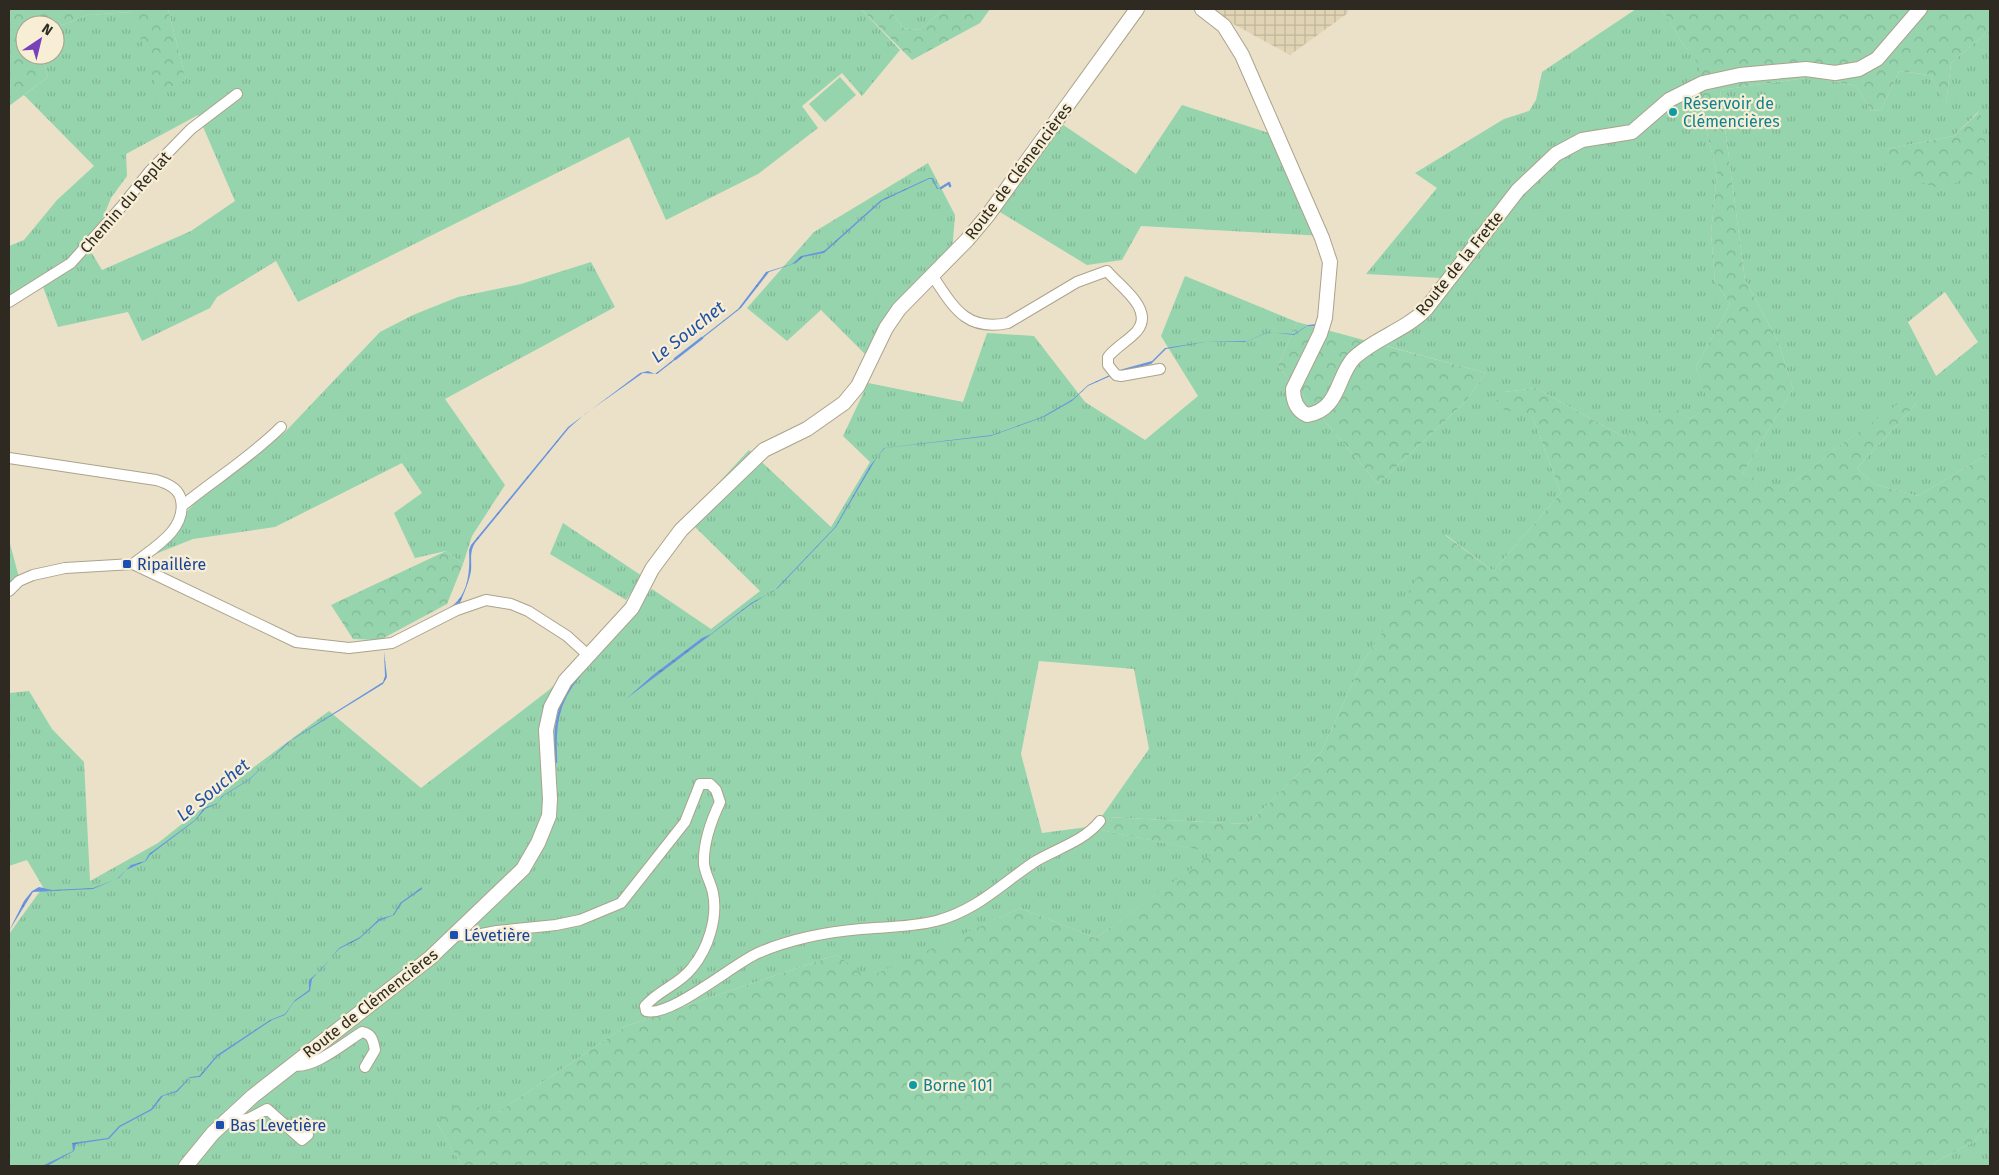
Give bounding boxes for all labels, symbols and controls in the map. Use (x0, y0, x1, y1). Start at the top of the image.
north arrow (15, 15, 65, 65)
text: N (38, 20, 56, 39)
place label: Réservoir de Clémencières (1683, 94, 1780, 131)
street label: Route de Clémencières (961, 99, 1076, 243)
marker: Réservoir de Clémencières (1667, 106, 1679, 118)
street label: Chemin du Replat (76, 147, 175, 257)
street label: Route de la Frette (1412, 207, 1507, 319)
water label: Le Souchet (647, 296, 730, 368)
place label: Ripaillère (137, 555, 206, 574)
marker: Ripaillère (121, 558, 133, 570)
water label: Le Souchet (172, 754, 254, 826)
place label: Lévetière (464, 926, 530, 945)
marker: Lévetière (448, 929, 460, 941)
street label: Route de Clémencières (299, 945, 441, 1062)
place label: Borne 101 (923, 1076, 993, 1095)
marker: Borne 101 (907, 1079, 919, 1091)
place label: Bas Levetière (230, 1116, 326, 1135)
marker: Bas Levetière (214, 1119, 226, 1131)

